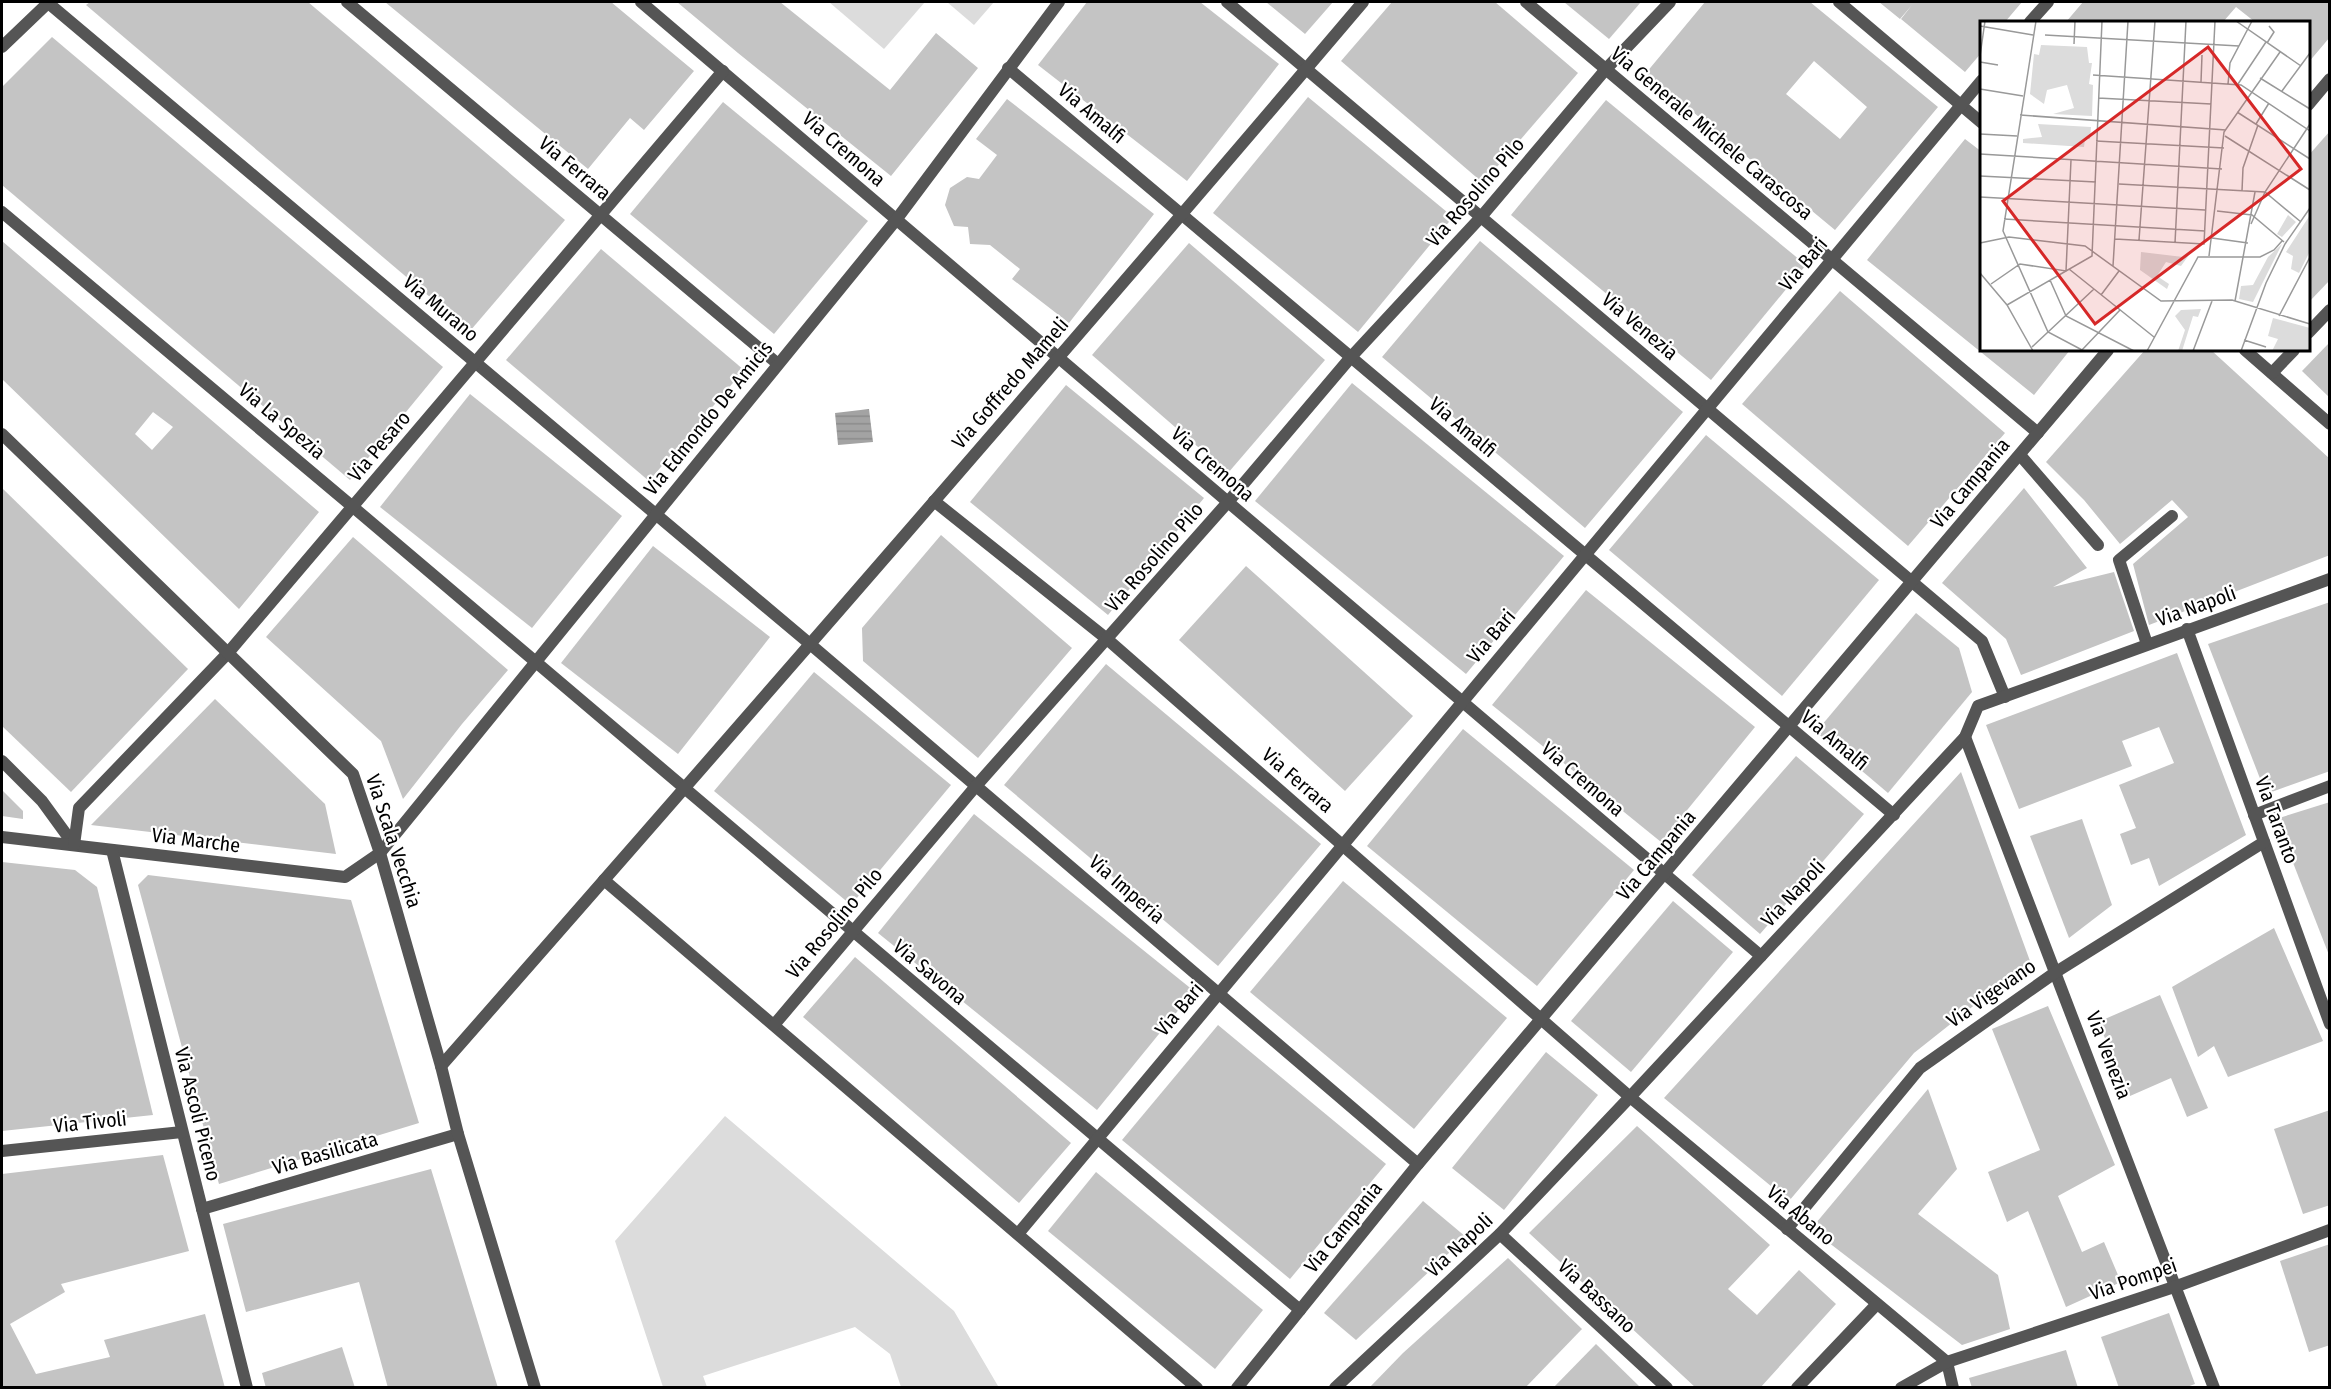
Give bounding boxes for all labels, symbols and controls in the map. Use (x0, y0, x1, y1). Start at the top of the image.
inset map (1980, 21, 2310, 351)
street label: Via Generale Michele Carascosa (1606, 41, 1818, 225)
street label: Via Amalfi (1053, 78, 1131, 148)
street label: Via Cremona (798, 106, 890, 192)
street label: Via Ferrara (534, 131, 616, 205)
street label: Via Rosolino Pilo (1421, 132, 1529, 252)
street label: Via Bari (1774, 232, 1832, 296)
street label: Via Murano (398, 269, 484, 347)
street label: Via Venezia (1597, 287, 1683, 365)
street label: Via Goffredo Mameli (947, 313, 1073, 453)
street label: Via Edmondo De Amicis (639, 336, 777, 500)
street label: Via La Spezia (234, 378, 330, 464)
street label: Via Amalfi (1424, 392, 1502, 462)
street label: Via Pesaro (343, 406, 415, 486)
street label: Via Cremona (1167, 421, 1259, 507)
street label: Via Campania (1925, 433, 2015, 533)
street label: Via Rosolino Pilo (1100, 497, 1208, 617)
street label: Via Napoli (2153, 581, 2239, 631)
street label: Via Bari (1462, 604, 1520, 668)
street label: Via Amalfi (1796, 705, 1874, 775)
street label: Via Cremona (1537, 736, 1629, 822)
street label: Via Ferrara (1257, 742, 1339, 818)
street label: Via Scala Vecchia (361, 771, 427, 911)
street label: Via Taranto (2250, 773, 2304, 867)
street label: Via Campania (1611, 805, 1701, 905)
street label: Via Marche (150, 823, 242, 857)
street label: Via Imperia (1084, 850, 1170, 928)
street label: Via Napoli (1756, 854, 1830, 932)
street label: Via Rosolino Pilo (781, 863, 887, 983)
street label: Via Savona (888, 934, 972, 1010)
street label: Via Vigevano (1942, 954, 2040, 1032)
street label: Via Bari (1150, 977, 1208, 1041)
street label: Via Venezia (2081, 1008, 2137, 1102)
street label: Via Ascoli Piceno (170, 1045, 226, 1183)
street label: Via Tivoli (52, 1106, 128, 1138)
street label: Via Basilicata (269, 1126, 381, 1180)
street label: Via Campania (1299, 1177, 1387, 1277)
street label: Via Abano (1762, 1180, 1840, 1250)
street label: Via Napoli (1420, 1208, 1498, 1282)
street label: Via Pompei (2086, 1253, 2180, 1305)
street label: Via Bassano (1553, 1254, 1641, 1338)

